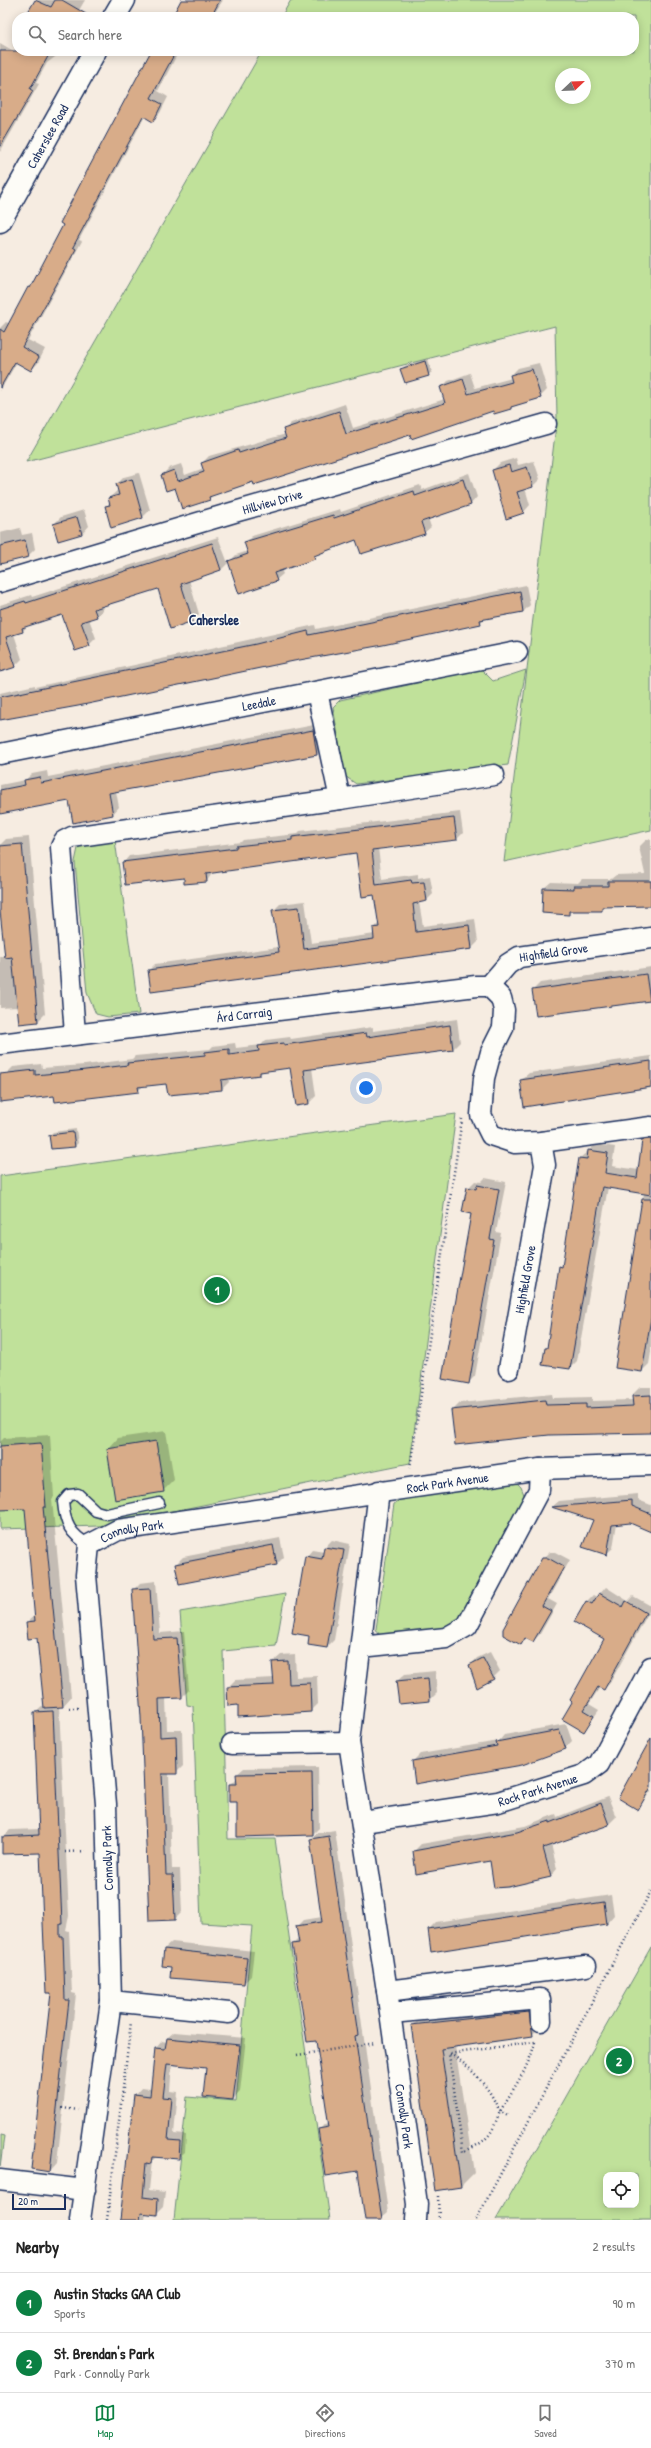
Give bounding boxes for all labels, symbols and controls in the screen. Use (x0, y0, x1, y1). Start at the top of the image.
search box (12, 12, 639, 56)
icon: search (26, 23, 48, 45)
text: Search here (58, 24, 122, 45)
north arrow (555, 68, 591, 104)
street label: Caherslee Road (22, 101, 73, 172)
street label: Hillview Drive (240, 484, 304, 518)
district label: Caherslee (189, 610, 240, 629)
street label: Leedale (241, 691, 277, 715)
street label: Highfield Grove (518, 938, 589, 966)
street label: Árd Carraig (216, 1002, 273, 1027)
your location (356, 1078, 376, 1098)
street label: Highfield Grove (510, 1244, 540, 1315)
pin: 1 (204, 1275, 230, 1305)
street label: Rock Park Avenue (406, 1468, 490, 1497)
street label: Connolly Park (96, 1514, 165, 1547)
street label: Rock Park Avenue (496, 1769, 580, 1810)
street label: Connolly Park (97, 1825, 117, 1891)
pin: 2 (606, 2046, 632, 2076)
street label: Connolly Park (391, 2083, 418, 2150)
map controls (603, 2172, 639, 2208)
button: locate (603, 2172, 639, 2208)
scale bar (12, 2192, 66, 2211)
text: 20 m (18, 2194, 38, 2208)
text: Nearby (16, 2235, 59, 2258)
text: 2 results (593, 2237, 635, 2255)
text: Austin Stacks GAA Club (54, 2283, 181, 2304)
text: 1 (27, 2294, 31, 2312)
text: 90 m (613, 2294, 635, 2312)
text: Sports (54, 2304, 85, 2322)
text: St. Brendan's Park (54, 2343, 154, 2364)
text: 2 (26, 2354, 32, 2372)
text: 370 m (605, 2354, 635, 2372)
text: Park · Connolly Park (54, 2364, 150, 2382)
tab: Map (94, 2402, 116, 2440)
tab: Directions (305, 2402, 346, 2440)
tab: Saved (534, 2402, 557, 2440)

